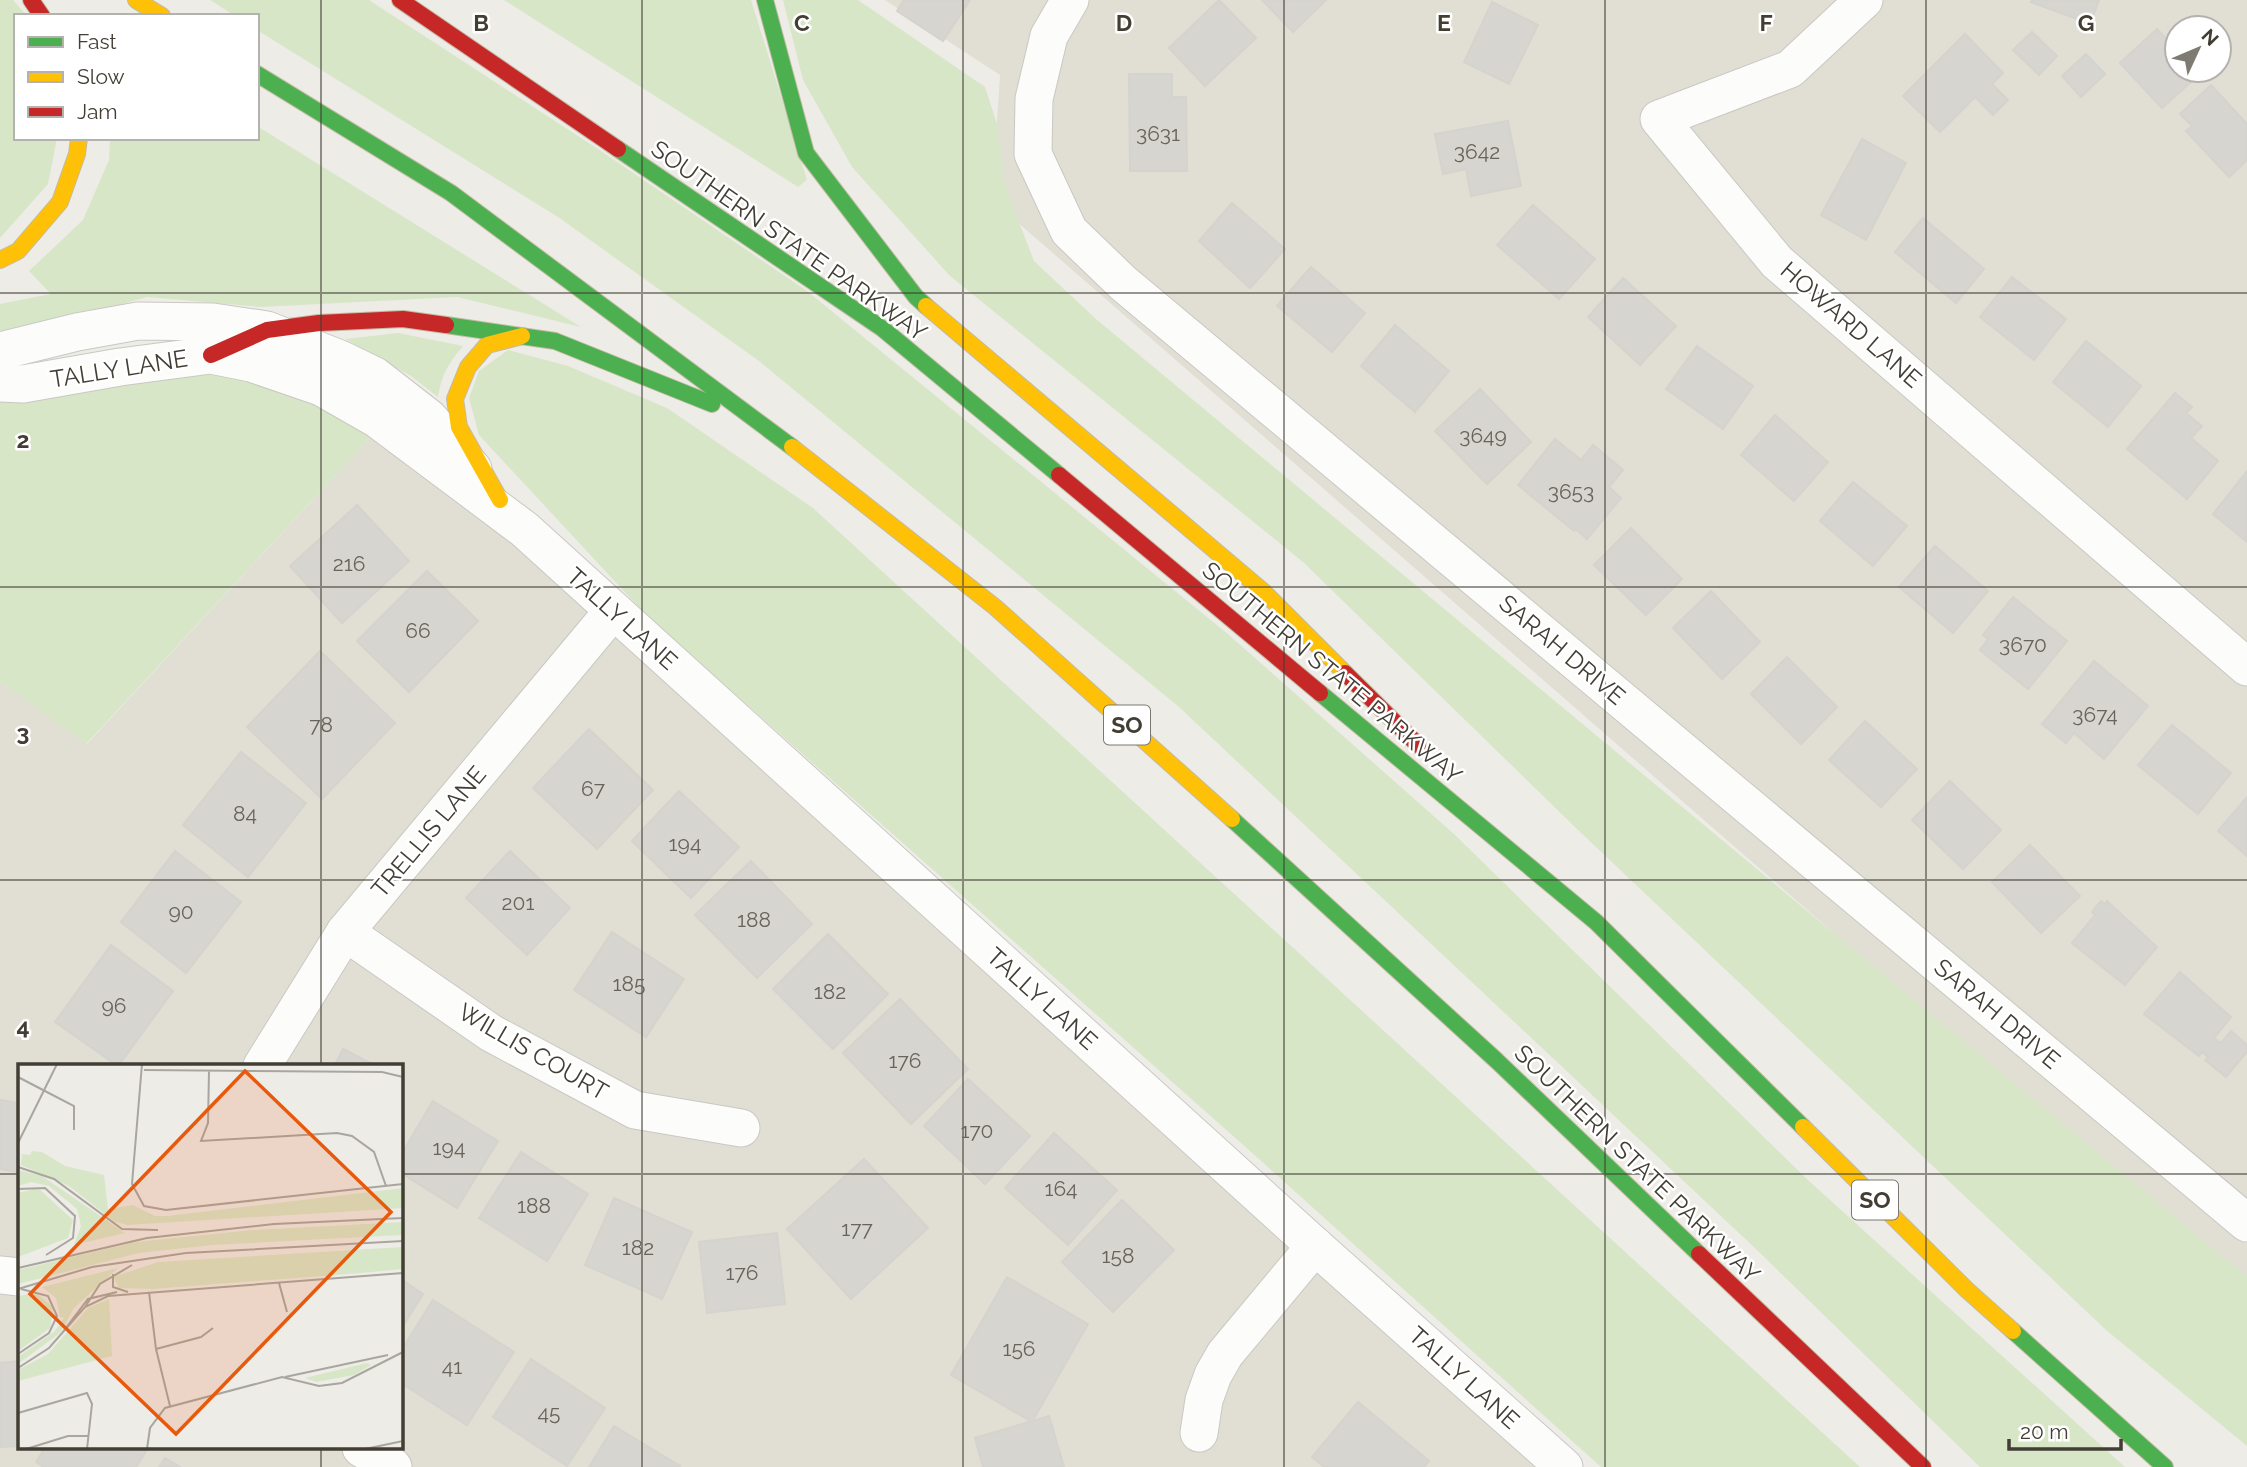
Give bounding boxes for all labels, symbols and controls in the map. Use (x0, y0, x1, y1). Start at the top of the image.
text: B (473, 9, 489, 36)
text: C (794, 9, 810, 36)
text: D (1116, 9, 1132, 36)
text: E (1437, 9, 1451, 36)
text: F (1759, 9, 1773, 36)
text: G (2078, 9, 2094, 36)
legend (14, 14, 259, 140)
north arrow (2163, 14, 2233, 84)
text: N (2197, 24, 2223, 50)
text: Fast (77, 29, 117, 54)
text: Slow (77, 64, 125, 89)
text: Jam (77, 99, 118, 124)
house number: 3631 (1136, 121, 1180, 146)
street label: SOUTHERN STATE PARKWAY (646, 134, 933, 347)
house number: 3642 (1454, 139, 1500, 164)
street label: HOWARD LANE (1775, 256, 1928, 394)
street label: TALLY LANE (48, 343, 190, 394)
house number: 3649 (1459, 423, 1507, 448)
text: 2 (17, 426, 29, 453)
house number: 3653 (1548, 479, 1594, 504)
house number: 216 (333, 551, 365, 576)
street label: SOUTHERN STATE PARKWAY (1197, 555, 1468, 790)
street label: TALLY LANE (561, 561, 684, 676)
street label: SARAH DRIVE (1493, 588, 1631, 711)
house number: 66 (405, 618, 431, 643)
house number: 3670 (1999, 632, 2047, 657)
house number: 3674 (2072, 702, 2118, 727)
road number: SO (1104, 706, 1150, 744)
house number: 78 (309, 712, 333, 737)
text: 3 (17, 719, 29, 746)
street label: TRELLIS LANE (365, 760, 492, 903)
house number: 67 (581, 776, 606, 801)
house number: 84 (233, 801, 257, 826)
house number: 194 (669, 831, 701, 856)
house number: 201 (502, 890, 534, 915)
house number: 90 (168, 899, 194, 924)
house number: 188 (737, 907, 771, 932)
street label: TALLY LANE (981, 941, 1104, 1056)
street label: SARAH DRIVE (1928, 952, 2066, 1075)
house number: 185 (613, 971, 645, 996)
house number: 182 (814, 979, 846, 1004)
house number: 96 (102, 993, 126, 1018)
street label: WILLIS COURT (453, 997, 614, 1106)
text: 4 (16, 1013, 30, 1040)
street label: SOUTHERN STATE PARKWAY (1509, 1039, 1766, 1289)
house number: 176 (889, 1048, 921, 1073)
inset map (18, 1064, 402, 1450)
house number: 170 (961, 1118, 993, 1143)
house number: 194 (433, 1135, 465, 1160)
house number: 164 (1044, 1176, 1078, 1201)
road number: SO (1852, 1180, 1898, 1219)
house number: 188 (517, 1193, 551, 1218)
house number: 177 (841, 1216, 873, 1241)
house number: 182 (622, 1235, 654, 1260)
house number: 158 (1102, 1243, 1134, 1268)
house number: 176 (726, 1260, 758, 1285)
street label: TALLY LANE (1403, 1320, 1526, 1435)
house number: 156 (1002, 1336, 1036, 1361)
house number: 41 (442, 1354, 462, 1379)
house number: 45 (538, 1400, 560, 1425)
scale bar (2009, 1408, 2121, 1452)
text: 20 m (2020, 1419, 2068, 1444)

